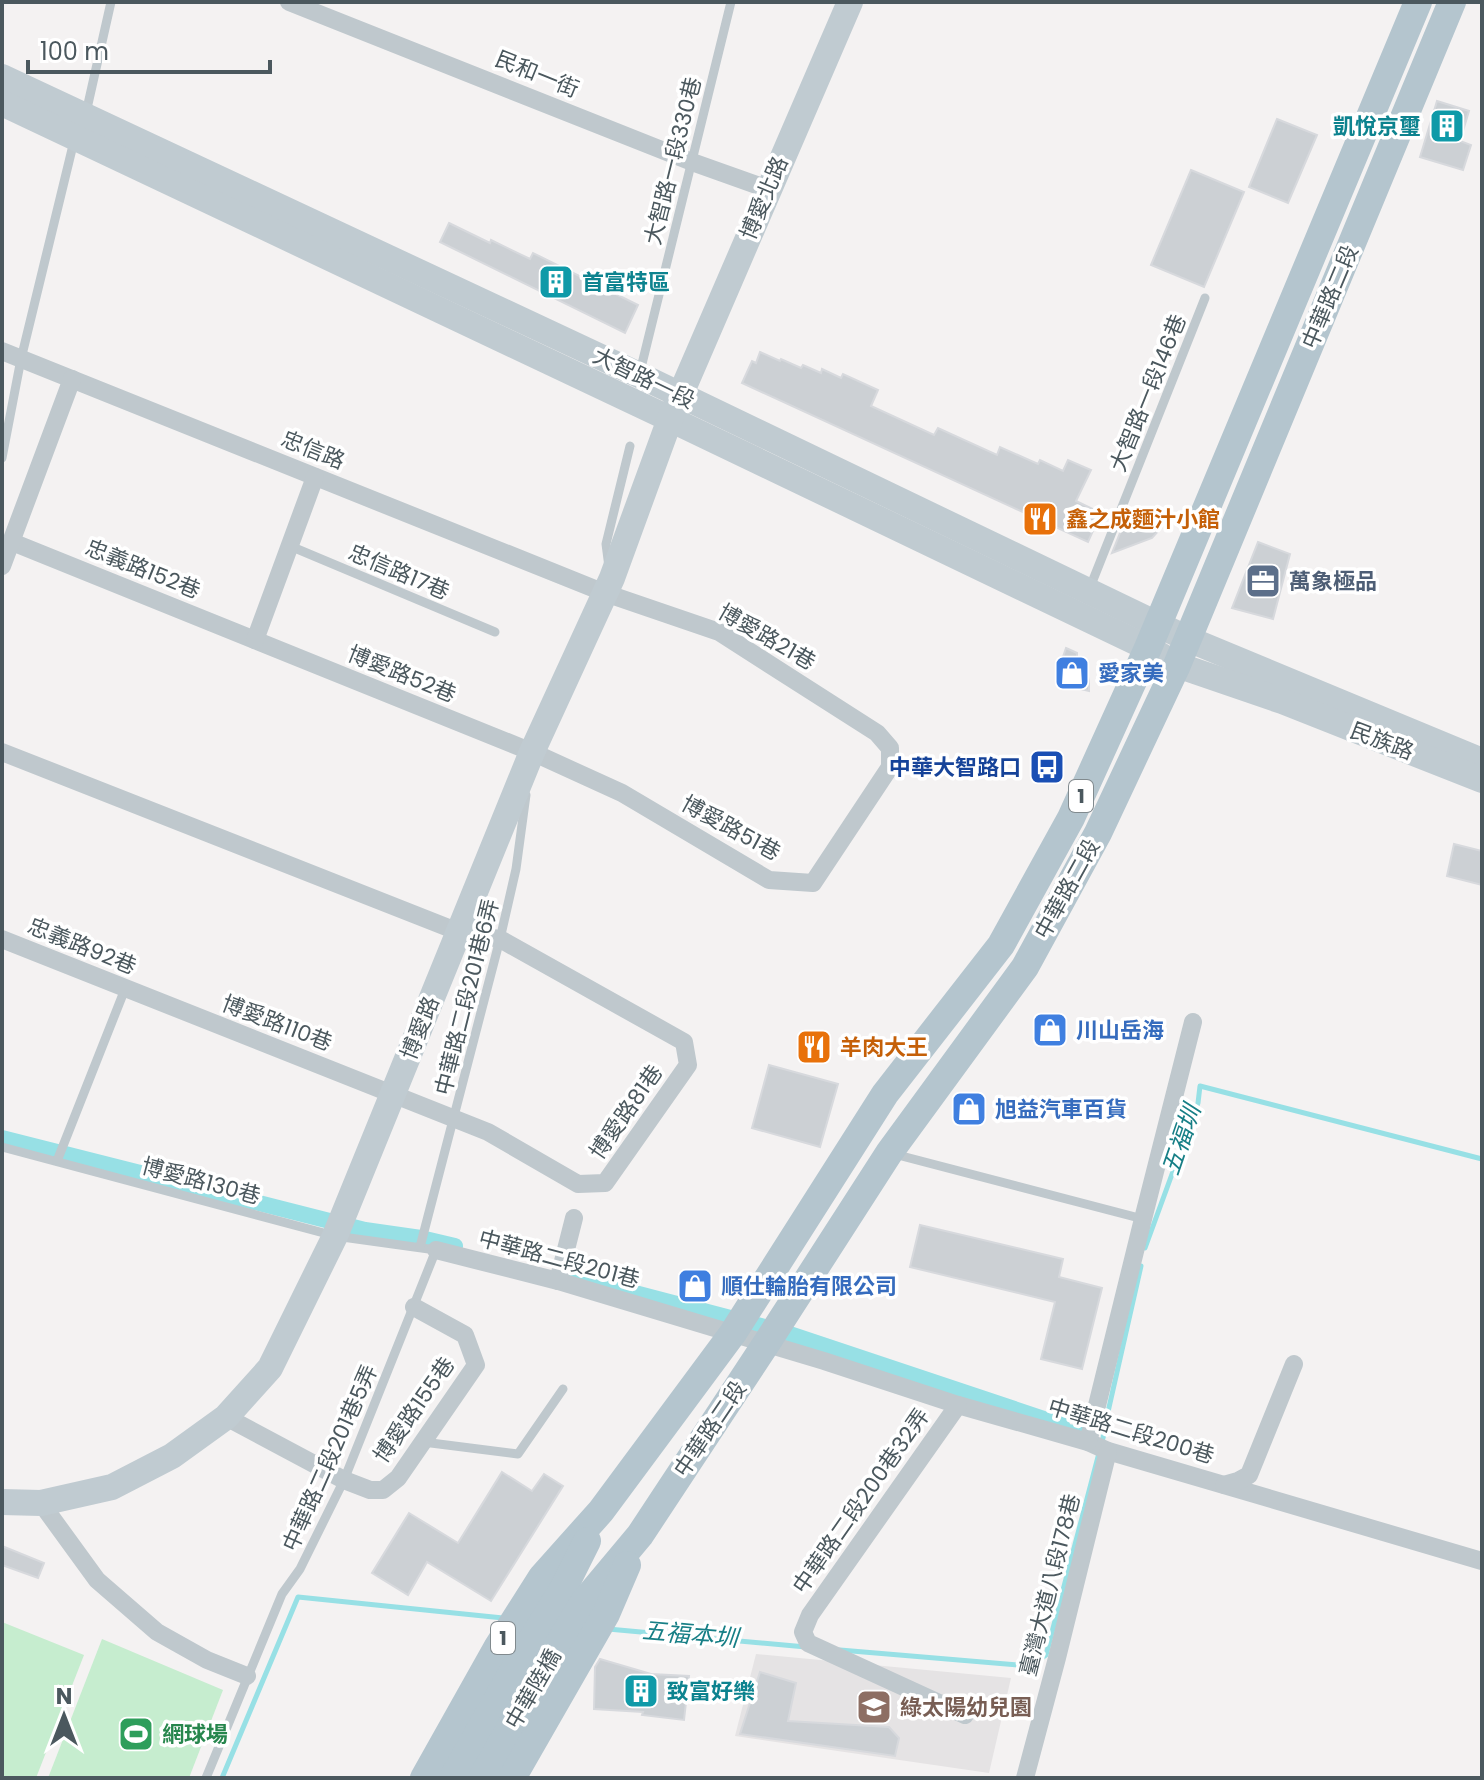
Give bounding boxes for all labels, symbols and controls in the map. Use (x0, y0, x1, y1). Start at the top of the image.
scale bar (28, 24, 270, 74)
text: 100 m (40, 35, 109, 68)
street label: 民和一街 (490, 43, 584, 105)
street label: 大智路一段330巷 (637, 74, 709, 248)
building icon: 凱悅京璽 (1428, 107, 1466, 145)
place label: 凱悅京璽 (1333, 111, 1421, 142)
street label: 博愛北路 (733, 151, 795, 245)
street label: 中華路二段 (1294, 240, 1366, 354)
building icon: 首富特區 (537, 263, 575, 301)
place label: 首富特區 (582, 267, 670, 298)
street label: 大智路一段146巷 (1102, 310, 1194, 476)
street label: 大智路一段 (588, 340, 700, 416)
street label: 忠信路 (277, 423, 349, 477)
restaurant icon: 鑫之成麵汁小館 (1021, 500, 1059, 538)
place label: 鑫之成麵汁小館 (1066, 504, 1220, 535)
street label: 忠義路152巷 (81, 532, 205, 606)
street label: 忠信路17巷 (344, 537, 454, 607)
office icon: 萬象極品 (1244, 562, 1282, 600)
place label: 萬象極品 (1289, 566, 1377, 597)
street label: 博愛路21巷 (713, 597, 821, 677)
street label: 博愛路52巷 (343, 638, 461, 710)
shop icon: 愛家美 (1053, 654, 1091, 692)
place label: 愛家美 (1098, 658, 1164, 689)
street label: 民族路 (1346, 715, 1418, 767)
bus stop icon: 中華大智路口 (1028, 748, 1066, 786)
place label: 中華大智路口 (889, 752, 1021, 783)
road number: 1 (1069, 780, 1093, 812)
street label: 博愛路51巷 (676, 788, 786, 868)
street label: 中華路二段 (1027, 833, 1107, 945)
street label: 中華路二段201巷6弄 (428, 896, 506, 1098)
street label: 忠義路92巷 (23, 910, 141, 982)
street label: 博愛路110巷 (217, 988, 337, 1058)
street label: 博愛路 (393, 992, 447, 1064)
shop icon: 川山岳海 (1031, 1011, 1069, 1049)
place label: 川山岳海 (1076, 1015, 1164, 1046)
restaurant icon: 羊肉大王 (795, 1028, 833, 1066)
place label: 羊肉大王 (840, 1032, 928, 1063)
street label: 博愛路81巷 (582, 1058, 670, 1166)
shop icon: 旭益汽車百貨 (950, 1090, 988, 1128)
place label: 旭益汽車百貨 (995, 1094, 1127, 1125)
water label: 五福圳 (1154, 1098, 1209, 1179)
street label: 博愛路130巷 (138, 1150, 264, 1212)
street label: 中華路二段201巷 (475, 1223, 643, 1295)
shop icon: 順仕輪胎有限公司 (676, 1267, 714, 1305)
place label: 順仕輪胎有限公司 (721, 1271, 897, 1302)
street label: 博愛路155巷 (366, 1351, 462, 1469)
street label: 中華路二段201巷5弄 (275, 1360, 385, 1556)
street label: 中華路二段 (666, 1375, 754, 1483)
street label: 中華路二段200巷 (1044, 1391, 1218, 1471)
street label: 中華路二段200巷32弄 (785, 1402, 937, 1600)
street label: 臺灣大道八段178巷 (1012, 1491, 1088, 1679)
water label: 五福本圳 (641, 1613, 742, 1655)
road number: 1 (491, 1622, 515, 1654)
street label: 中華陸橋 (498, 1643, 568, 1735)
building icon: 致富好樂 (622, 1672, 660, 1710)
north arrow (24, 1676, 104, 1756)
place label: 致富好樂 (667, 1676, 755, 1707)
text: N (56, 1681, 72, 1712)
school or university icon: 綠太陽幼兒園 (855, 1688, 893, 1726)
place label: 綠太陽幼兒園 (900, 1692, 1032, 1723)
sports icon: 網球場 (117, 1715, 155, 1753)
place label: 網球場 (162, 1719, 228, 1750)

